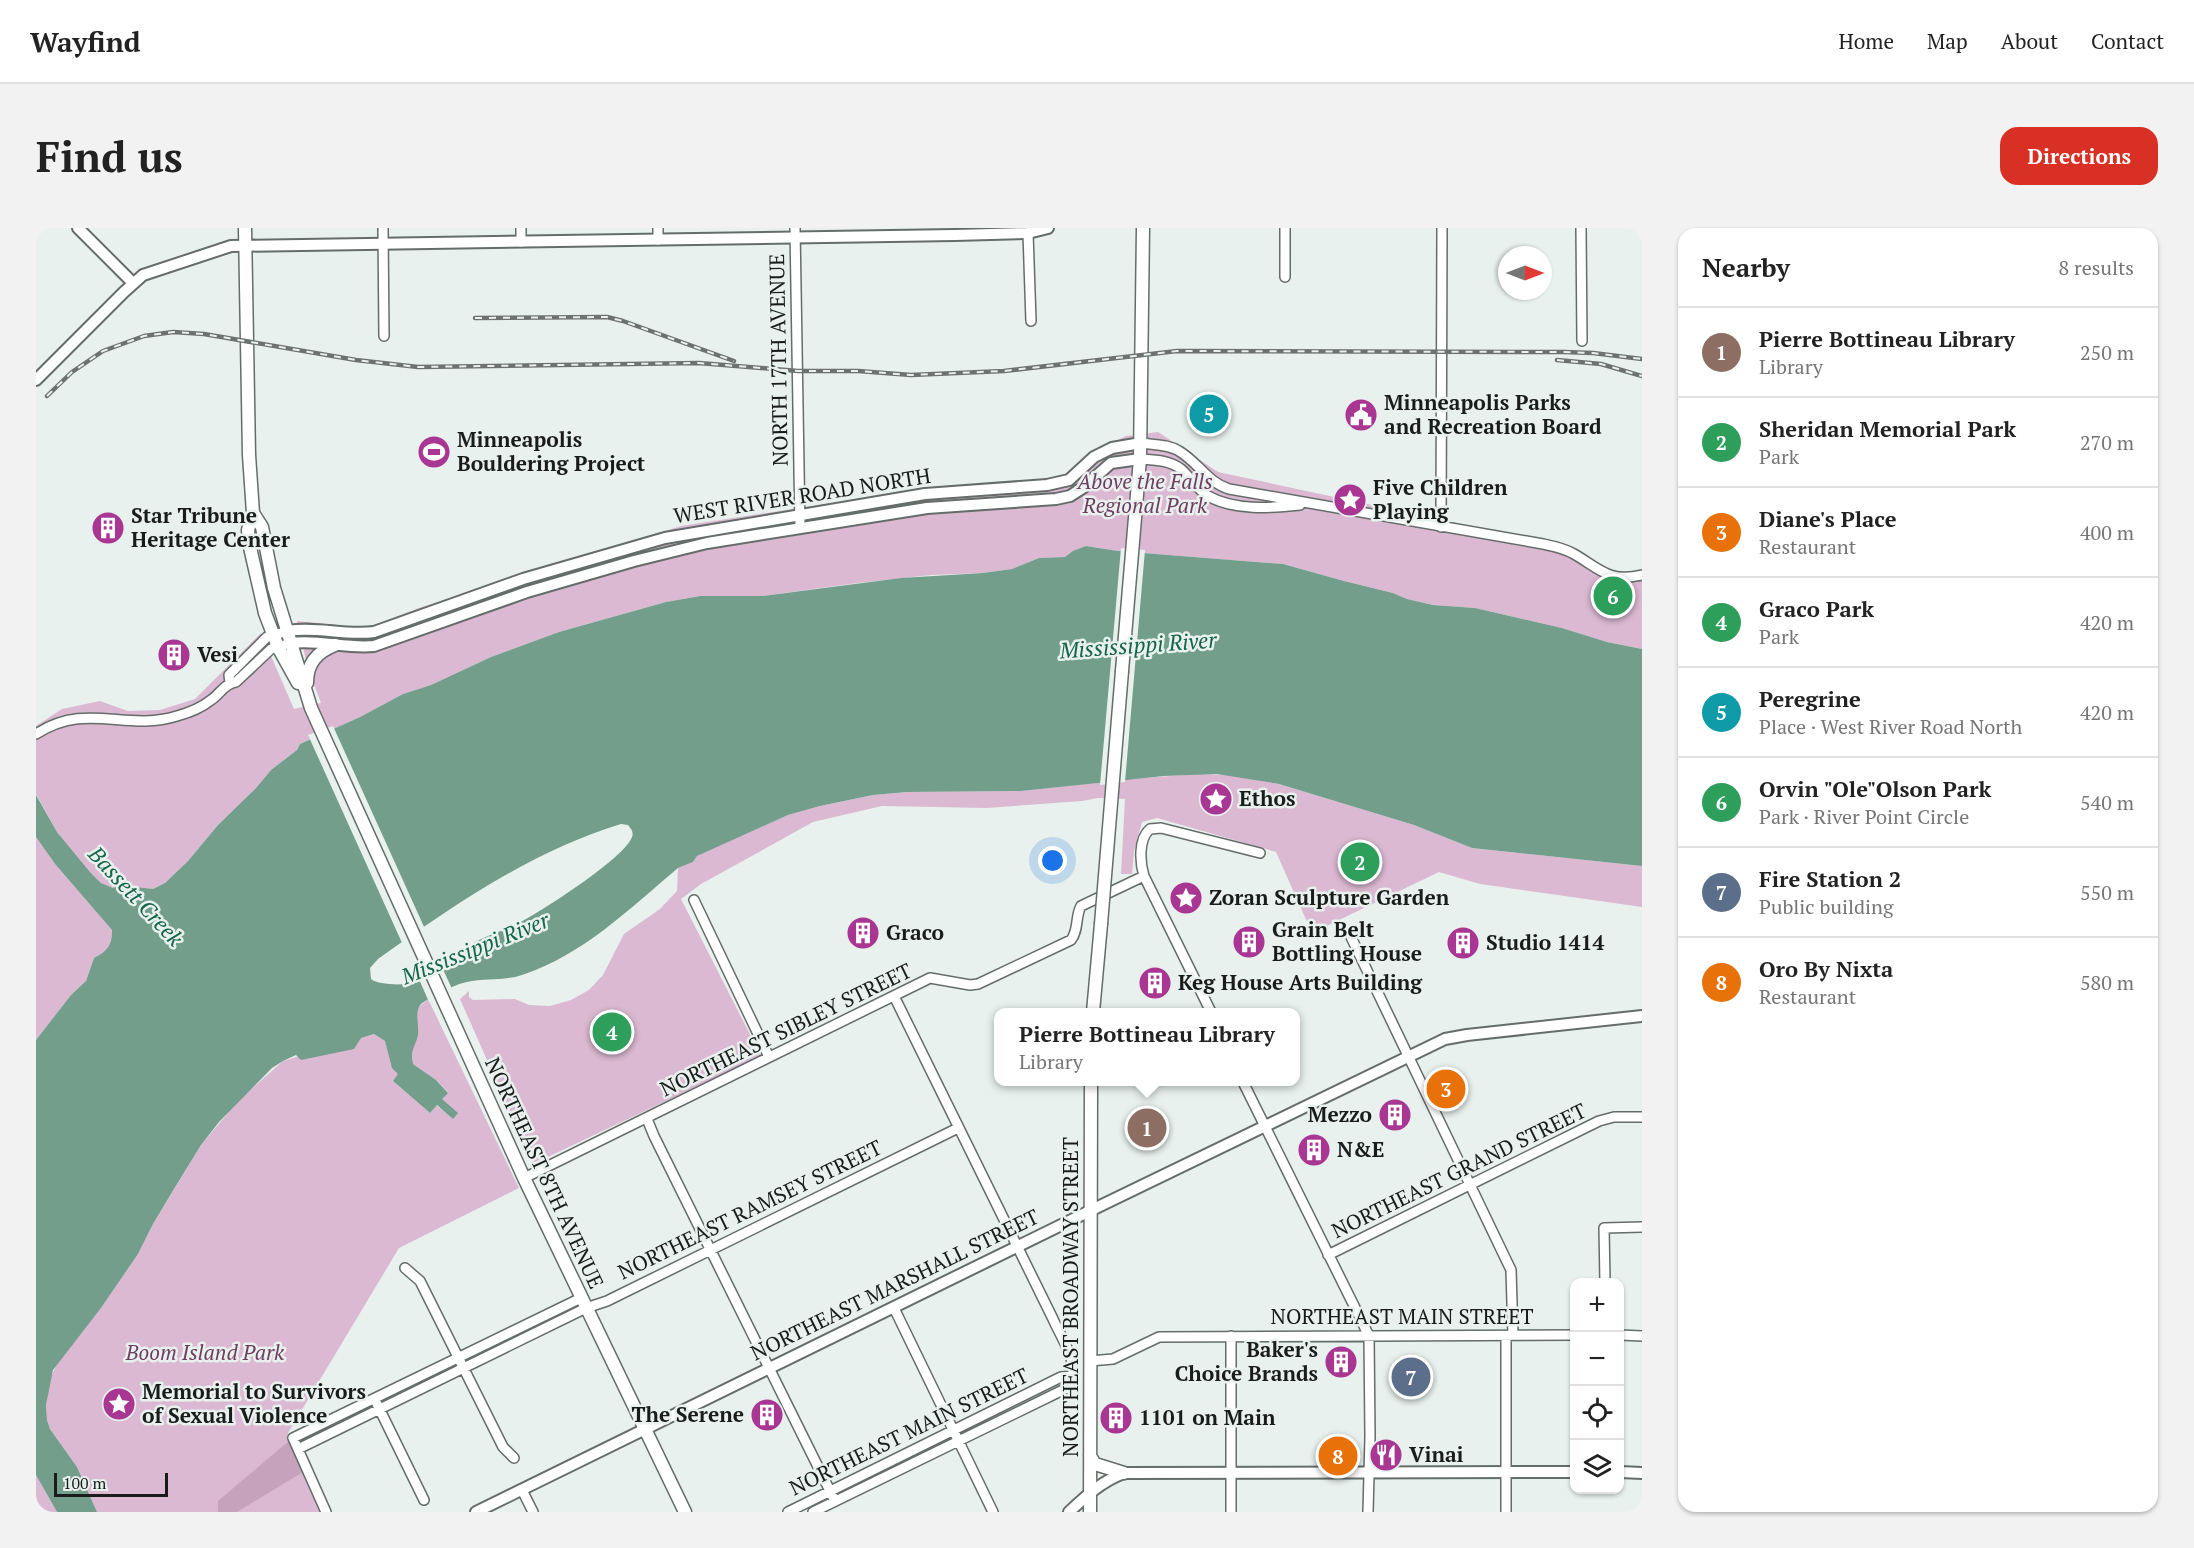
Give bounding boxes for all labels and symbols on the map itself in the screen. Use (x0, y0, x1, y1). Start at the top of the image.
north arrow (1498, 246, 1552, 300)
street label: NORTH 17TH AVENUE (762, 254, 794, 466)
place label: Minneapolis Parks and Recreation Board (1384, 388, 1602, 440)
pin: 5 (1190, 392, 1228, 436)
public building icon: Minneapolis Parks and Recreation Board (1343, 397, 1379, 433)
place label: Minneapolis Bouldering Project (457, 425, 646, 477)
sports icon: Minneapolis Bouldering Project (416, 434, 452, 470)
street label: WEST RIVER ROAD NORTH (671, 461, 932, 529)
park label: Above the Falls Regional Park (1075, 467, 1213, 519)
place label: Five Children Playing (1373, 473, 1508, 525)
place icon: Five Children Playing (1332, 482, 1368, 518)
place label: Star Tribune Heritage Center (131, 501, 290, 553)
building icon: Star Tribune Heritage Center (90, 510, 126, 546)
pin: 6 (1594, 574, 1632, 619)
water label: Mississippi River (1058, 624, 1219, 665)
building icon: Vesi (156, 637, 192, 673)
place label: Vesi (197, 640, 238, 668)
place icon: Ethos (1198, 781, 1234, 817)
place label: Ethos (1239, 784, 1295, 812)
water label: Bassett Creek (82, 839, 190, 952)
pin: 2 (1340, 840, 1380, 884)
your location (1038, 846, 1067, 875)
place icon: Zoran Sculpture Garden (1168, 880, 1204, 916)
place label: Zoran Sculpture Garden (1209, 883, 1450, 911)
water label: Mississippi River (396, 904, 555, 991)
building icon: Graco (845, 915, 881, 951)
place label: Grain Belt Bottling House (1272, 915, 1422, 967)
place label: Graco (886, 918, 944, 946)
building icon: Grain Belt Bottling House (1231, 924, 1267, 960)
building icon: Studio 1414 (1445, 925, 1481, 961)
place label: Studio 1414 (1486, 928, 1604, 956)
street label: NORTHEAST SIBLEY STREET (655, 956, 916, 1102)
building icon: Keg House Arts Building (1137, 965, 1173, 1001)
place label: Keg House Arts Building (1178, 968, 1423, 996)
pin: 4 (592, 1010, 632, 1054)
street label: NORTHEAST 8TH AVENUE (479, 1052, 611, 1293)
pin: 3 (1426, 1066, 1466, 1112)
street label: NORTHEAST GRAND STREET (1327, 1096, 1591, 1244)
building icon: Mezzo (1377, 1097, 1413, 1133)
place label: Mezzo (1308, 1100, 1372, 1128)
pin: 1 (1128, 1106, 1166, 1150)
building icon: N&E (1296, 1132, 1332, 1168)
street label: NORTHEAST RAMSEY STREET (613, 1133, 886, 1285)
place label: N&E (1337, 1135, 1384, 1163)
street label: NORTHEAST BROADWAY STREET (1056, 1137, 1084, 1457)
street label: NORTHEAST MARSHALL STREET (746, 1202, 1043, 1366)
street label: NORTHEAST MAIN STREET (1271, 1302, 1533, 1330)
place label: Baker's Choice Brands (1175, 1335, 1318, 1387)
park label: Boom Island Park (125, 1338, 285, 1366)
building icon: Baker's Choice Brands (1323, 1344, 1359, 1380)
pin: 7 (1392, 1354, 1430, 1400)
street label: NORTHEAST MAIN STREET (784, 1361, 1033, 1501)
place label: Memorial to Survivors of Sexual Violence (142, 1377, 366, 1429)
place icon: Memorial to Survivors of Sexual Violence (101, 1386, 137, 1422)
building icon: The Serene (749, 1397, 785, 1433)
place label: The Serene (631, 1400, 744, 1428)
building icon: 1101 on Main (1098, 1400, 1134, 1436)
place label: 1101 on Main (1139, 1403, 1276, 1431)
pin: 8 (1318, 1434, 1358, 1478)
restaurant icon: Vinai (1368, 1437, 1404, 1473)
place label: Vinai (1409, 1440, 1464, 1468)
scale bar (54, 1470, 168, 1498)

